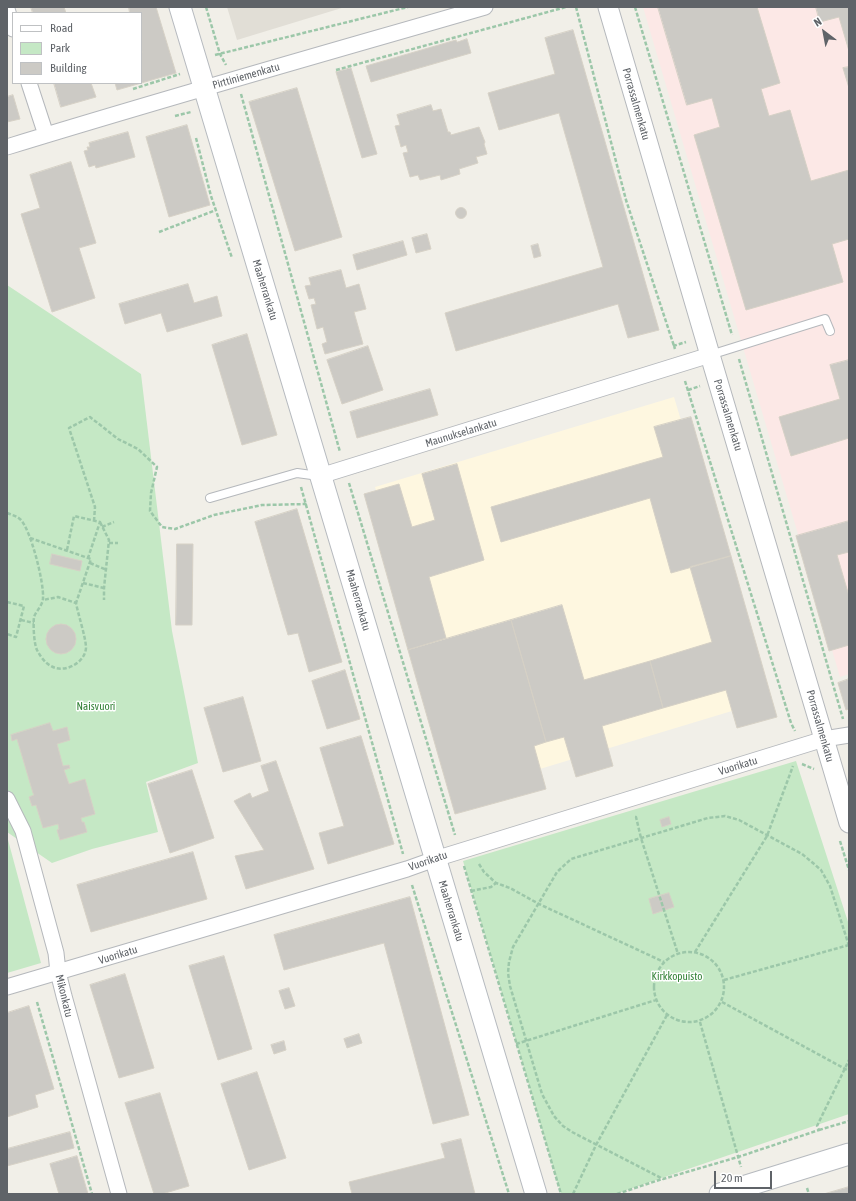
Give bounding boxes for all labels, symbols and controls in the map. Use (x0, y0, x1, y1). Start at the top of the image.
legend (12, 12, 142, 84)
north arrow (804, 12, 844, 52)
text: N (812, 15, 824, 29)
text: Road (50, 21, 73, 35)
text: Park (50, 41, 70, 55)
street label: Pirttiniemenkatu (211, 60, 281, 92)
text: Building (50, 61, 87, 75)
street label: Porrassalmenkatu (619, 66, 653, 142)
street label: Maaherrankatu (249, 258, 281, 322)
street label: Porrassalmenkatu (711, 378, 745, 452)
street label: Maunukselankatu (424, 416, 498, 450)
street label: Maaherrankatu (343, 568, 373, 632)
street label: Porrassalmenkatu (803, 688, 837, 764)
park label: Naisvuori (77, 700, 115, 714)
street label: Vuorikatu (717, 754, 759, 778)
street label: Vuorikatu (407, 848, 449, 874)
street label: Maaherrankatu (435, 879, 467, 943)
street label: Vuorikatu (97, 943, 139, 967)
park label: Kirkkopuisto (652, 970, 702, 984)
street label: Mikonkatu (52, 973, 76, 1019)
scale bar (716, 1163, 774, 1189)
text: 20 m (721, 1171, 743, 1185)

